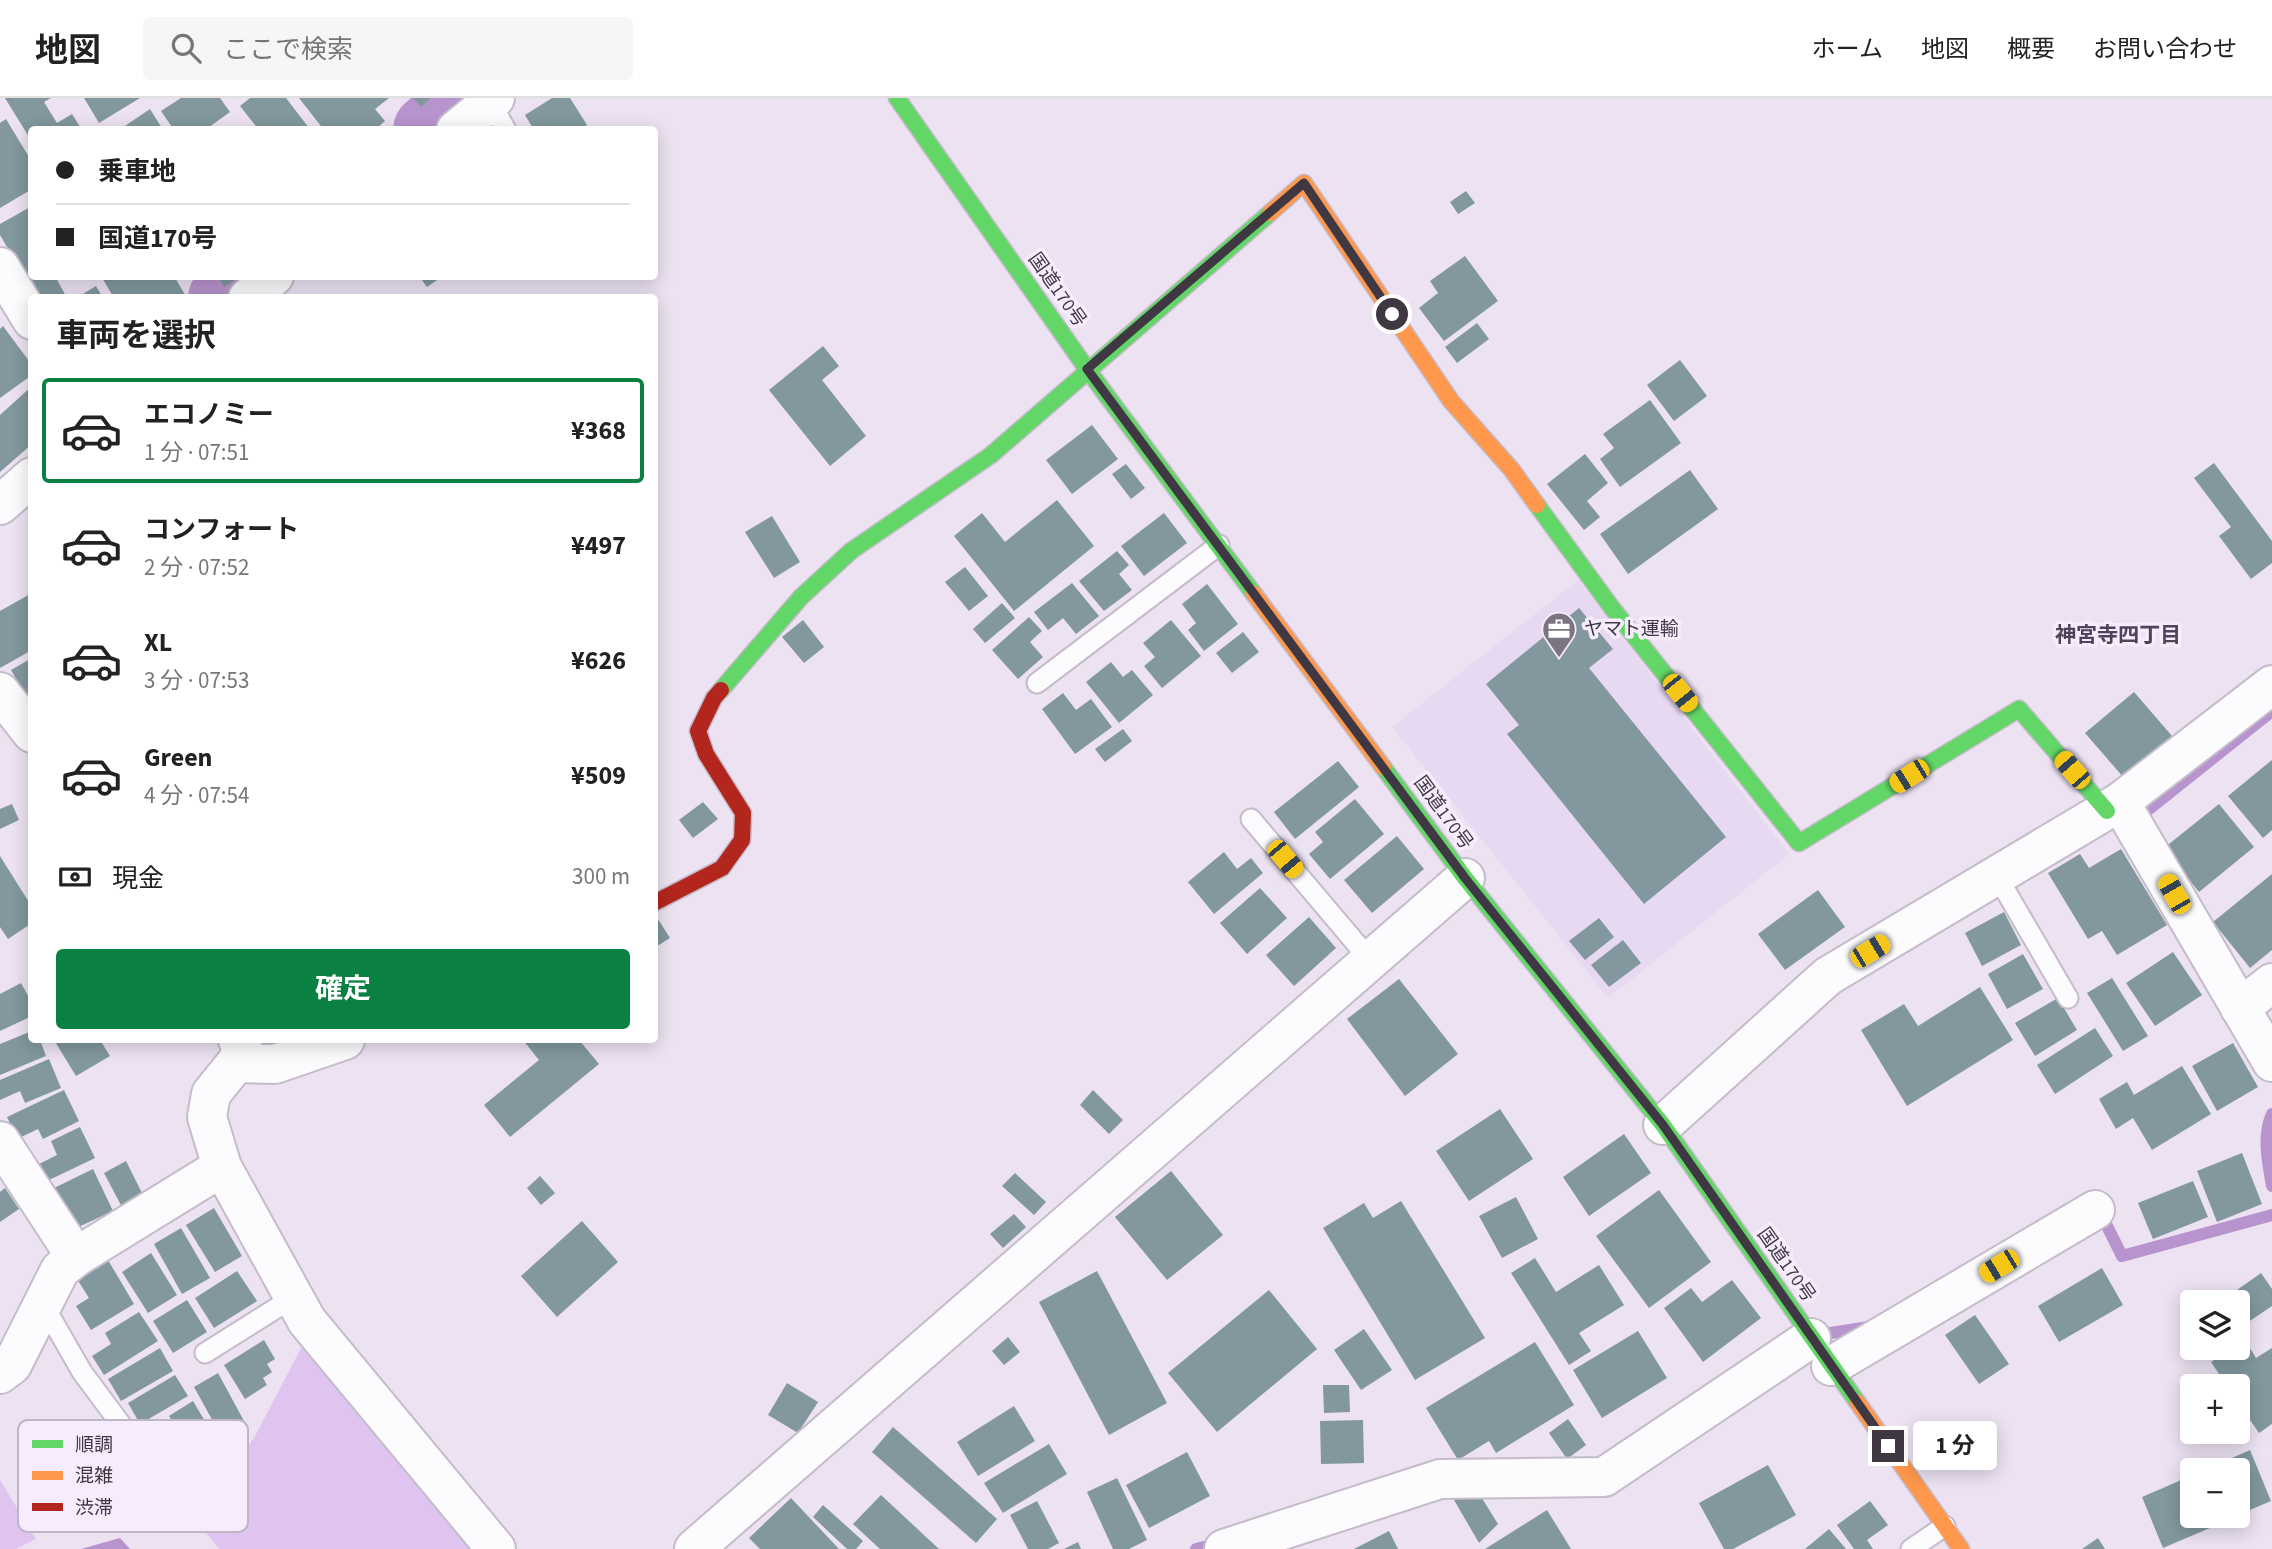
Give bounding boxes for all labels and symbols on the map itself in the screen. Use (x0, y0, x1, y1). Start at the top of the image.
street label: 国道170号 (1021, 247, 1093, 333)
route start (1376, 298, 1408, 330)
office icon: ヤマト運輸 (1540, 610, 1578, 659)
place label: ヤマト運輸 (1584, 616, 1679, 643)
district label: 神宮寺四丁目 (2055, 620, 2181, 650)
car (1659, 670, 1702, 716)
car (2051, 747, 2094, 793)
car (1886, 756, 1933, 796)
street label: 国道170号 (1407, 771, 1479, 855)
car (1264, 836, 1307, 882)
car (2155, 871, 2194, 917)
car (1847, 931, 1894, 971)
street label: 国道170号 (1750, 1222, 1822, 1308)
car (1976, 1246, 2023, 1286)
legend (18, 1420, 248, 1532)
callout: 1 分 (1912, 1422, 1996, 1470)
route end (1872, 1430, 1904, 1462)
text: 順調 (75, 1432, 113, 1459)
text: 混雑 (75, 1463, 113, 1490)
text: 渋滞 (75, 1495, 113, 1522)

